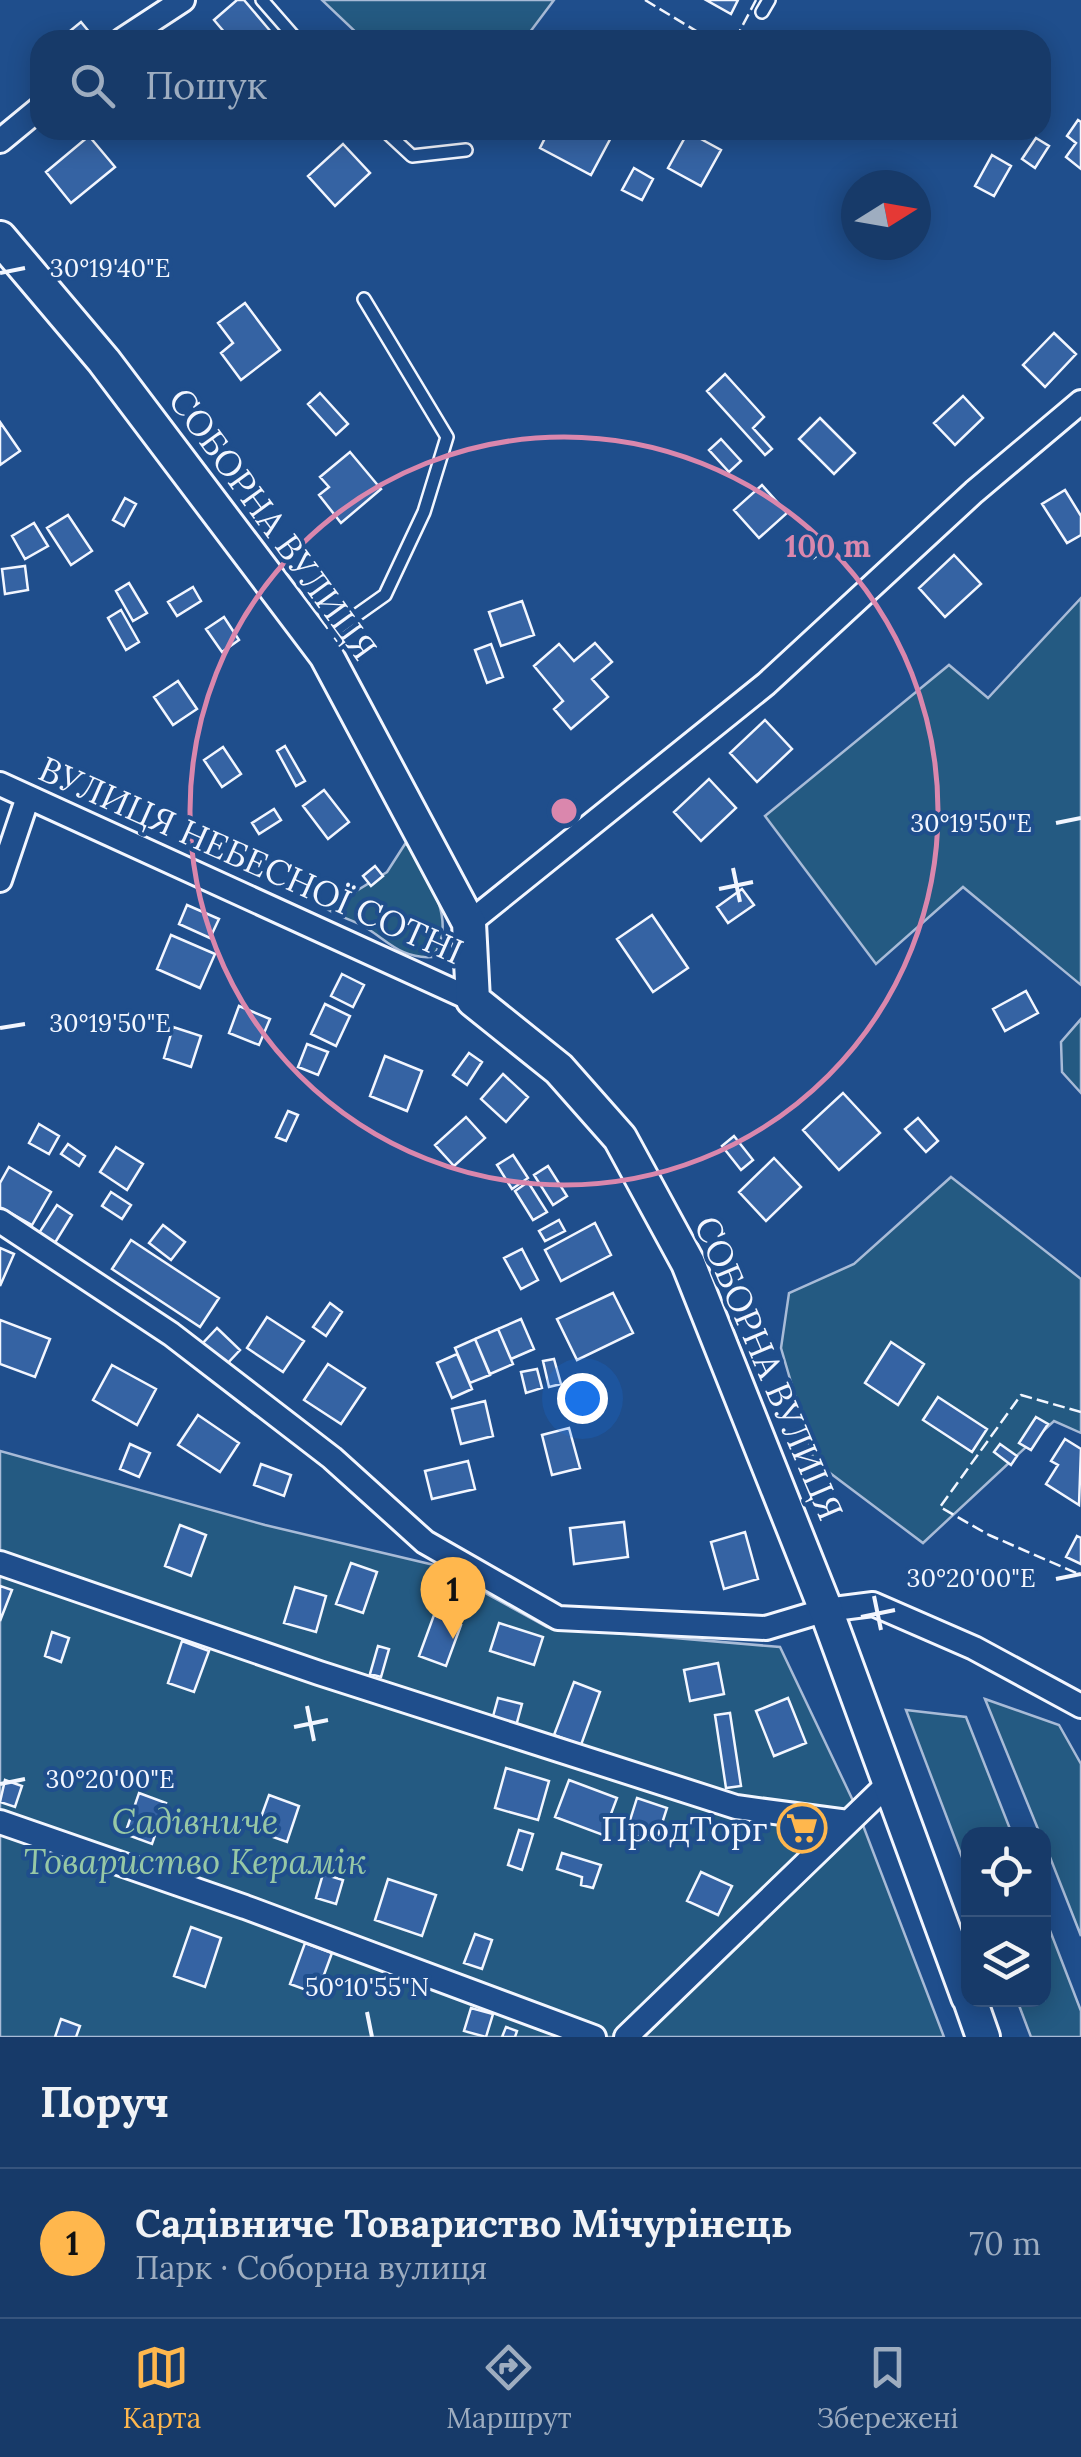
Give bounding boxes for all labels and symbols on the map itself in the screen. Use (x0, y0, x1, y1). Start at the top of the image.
north arrow (841, 170, 931, 260)
text: 30°19'40"E (50, 252, 170, 284)
street label: СОБОРНА ВУЛИЦЯ (159, 379, 387, 669)
text: 100 m (785, 527, 871, 565)
street label: ВУЛИЦЯ НЕБЕСНОЇ СОТНІ (32, 746, 470, 974)
centre of rings (546, 793, 582, 829)
text: 30°19'50"E (910, 807, 1032, 839)
text: 30°19'50"E (49, 1007, 171, 1039)
street label: СОБОРНА ВУЛИЦЯ (685, 1209, 853, 1527)
your location (557, 1373, 608, 1424)
pin: 1 (420, 1556, 486, 1639)
text: 30°20'00"E (907, 1562, 1035, 1594)
text: 30°20'00"E (46, 1763, 174, 1795)
park label: Садівниче Товариство Керамік (23, 1799, 367, 1884)
supermarket icon: ПродТорг (776, 1802, 828, 1854)
place label: ПродТорг (601, 1806, 767, 1851)
text: 50°10'55"N (305, 1971, 429, 2003)

